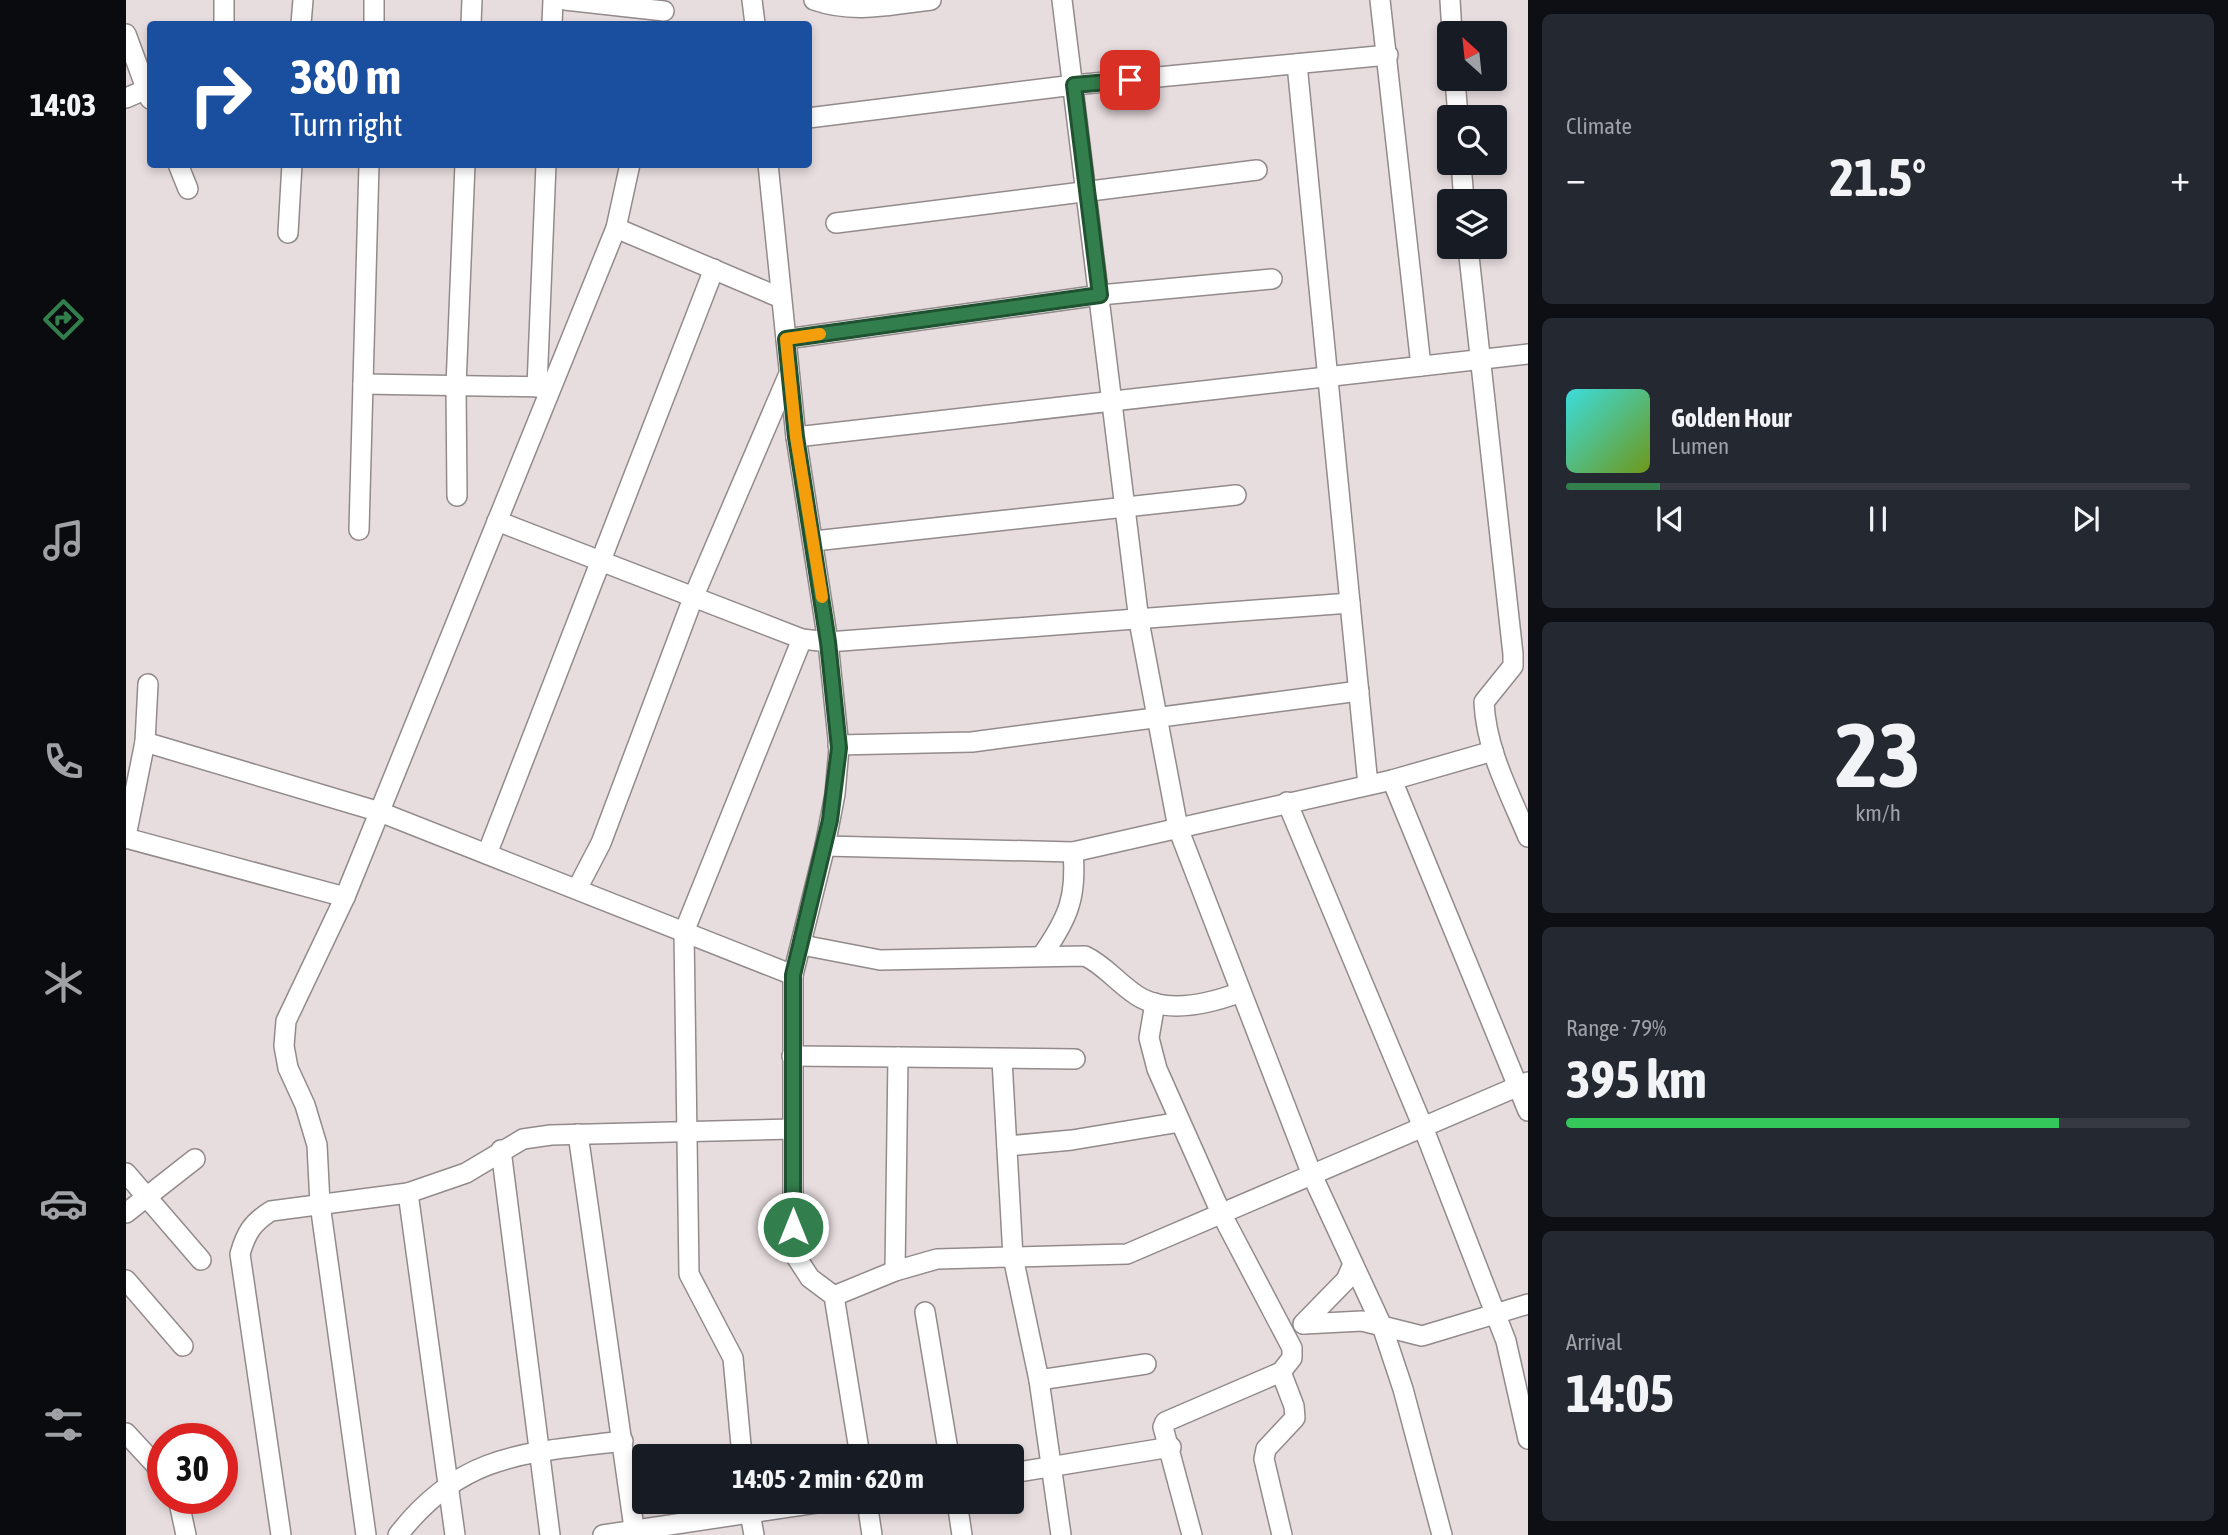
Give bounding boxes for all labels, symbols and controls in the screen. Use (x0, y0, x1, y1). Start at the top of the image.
north arrow (1437, 21, 1507, 91)
map controls (1437, 21, 1507, 259)
text: 380 m (290, 48, 401, 104)
icon: right (175, 49, 266, 140)
pin (1100, 50, 1160, 110)
icon: arrive (1111, 61, 1149, 99)
text: 14:03 (30, 86, 96, 123)
button: search (1437, 105, 1507, 175)
text: Turn right (290, 106, 403, 143)
text: Climate (1566, 113, 1632, 139)
text: 21.5° (1830, 147, 1926, 207)
text: − (1566, 156, 1586, 199)
text: + (2170, 156, 2190, 199)
button: layers (1437, 189, 1507, 259)
icon: directions (39, 295, 88, 344)
text: Golden Hour (1671, 403, 1791, 433)
text: Lumen (1671, 433, 1729, 459)
icon: previous (1651, 500, 1689, 538)
icon: pause (1859, 500, 1897, 538)
icon: next (2067, 500, 2105, 538)
icon: music (39, 516, 88, 565)
text: 23 (1835, 702, 1921, 806)
icon: phone (39, 737, 88, 786)
text: km/h (1855, 800, 1901, 826)
icon: climate (39, 958, 88, 1007)
text: Range · 79% (1566, 1015, 1666, 1041)
text: 395 km (1566, 1049, 1707, 1109)
icon: car (39, 1179, 88, 1228)
position arrow (756, 1190, 830, 1264)
text: Arrival (1566, 1329, 1622, 1355)
text: 14:05 (1566, 1363, 1674, 1423)
icon: filters (39, 1400, 88, 1449)
speed limit sign: 30 (147, 1423, 238, 1514)
text: 14:05 · 2 min · 620 m (732, 1464, 924, 1494)

